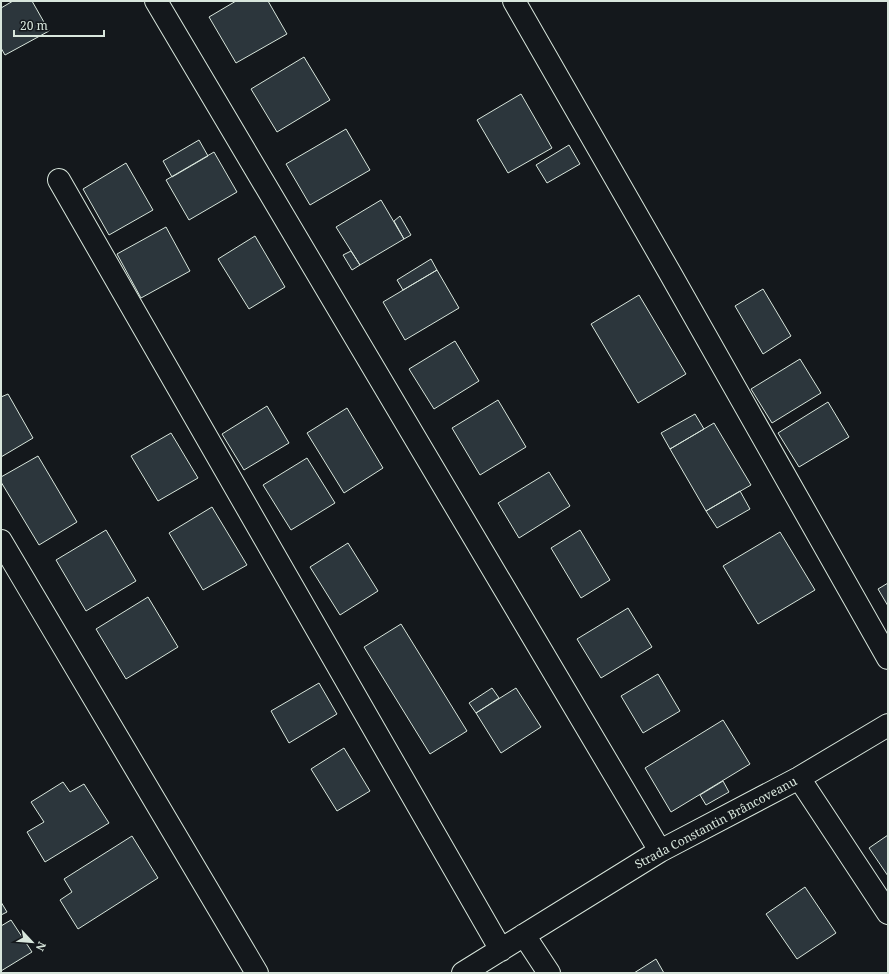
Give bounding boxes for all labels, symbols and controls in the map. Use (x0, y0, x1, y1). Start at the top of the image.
scale bar (14, 12, 104, 38)
text: 20 m (20, 17, 48, 34)
street label: Strada Constantin Brâncoveanu (632, 772, 800, 873)
north arrow (12, 922, 52, 962)
text: N (33, 939, 50, 954)

